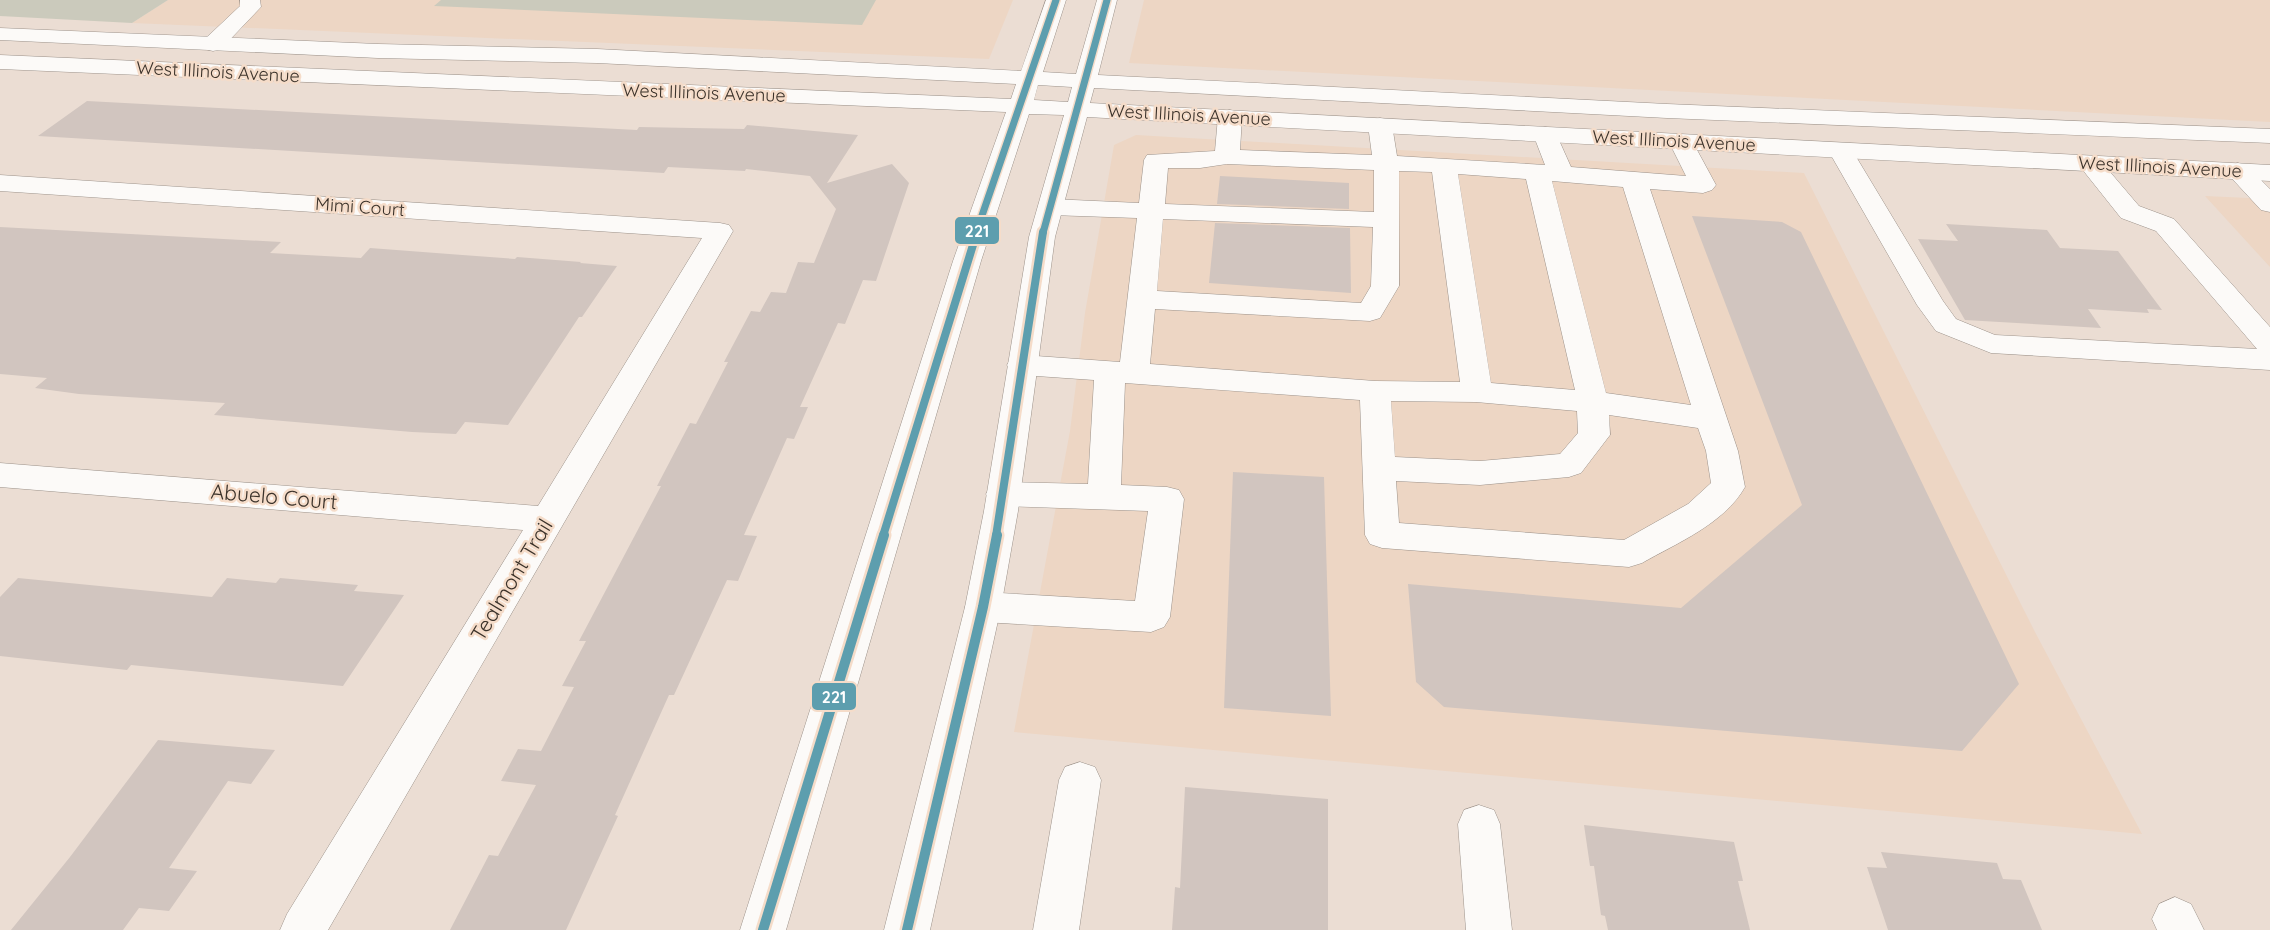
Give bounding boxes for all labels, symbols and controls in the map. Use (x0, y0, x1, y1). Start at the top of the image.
street label: West Illinois Avenue (136, 56, 300, 87)
street label: West Illinois Avenue (622, 78, 786, 107)
street label: West Illinois Avenue (1107, 99, 1271, 130)
street label: West Illinois Avenue (1592, 125, 1756, 156)
street label: West Illinois Avenue (2078, 151, 2242, 182)
street label: Mimi Court (314, 192, 406, 221)
line badge: 221 (954, 216, 1000, 245)
text: 221 (965, 221, 989, 241)
street label: Abuelo Court (210, 478, 338, 514)
street label: Tealmont Trail (465, 514, 558, 645)
line badge: 221 (811, 682, 857, 711)
text: 221 (822, 687, 846, 707)

